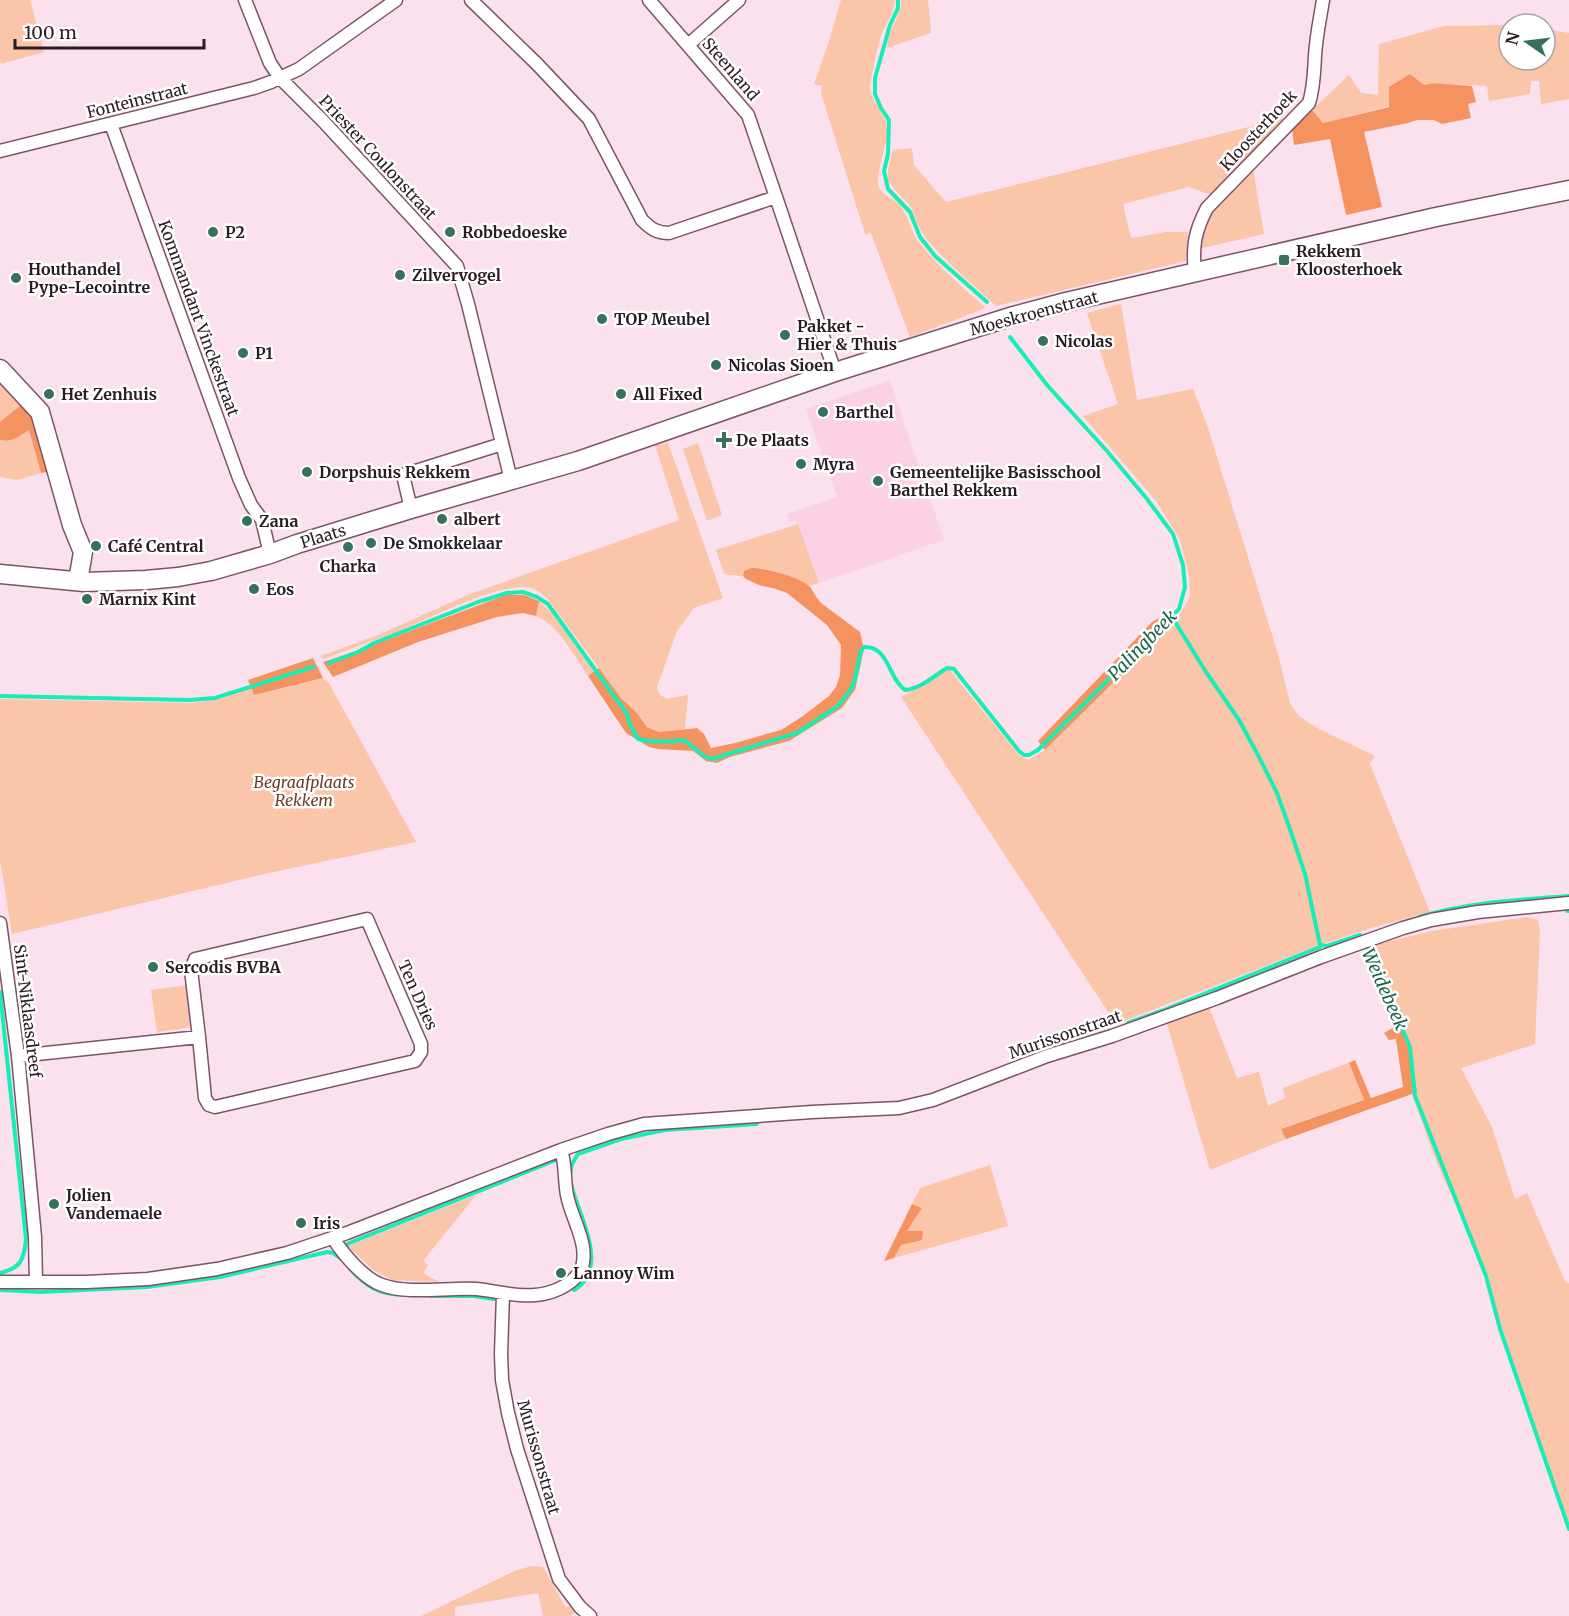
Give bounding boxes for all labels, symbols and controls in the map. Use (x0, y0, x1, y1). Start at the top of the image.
scale bar (15, 12, 204, 50)
north arrow (1497, 12, 1557, 72)
text: 100 m (24, 21, 77, 44)
text: N (1501, 29, 1524, 47)
street label: Steenland (698, 34, 764, 105)
street label: Fonteinstraat (84, 78, 190, 122)
street label: Kloosterhoek (1215, 85, 1301, 175)
street label: Priester Coulonstraat (315, 90, 441, 224)
street label: Kommandant Vinckestraat (154, 217, 244, 419)
place label: P2 (225, 222, 245, 242)
place label: Robbedoeske (462, 222, 567, 242)
marker: P2 (206, 225, 220, 239)
marker: Robbedoeske (443, 225, 457, 239)
place label: Rekkem Kloosterhoek (1296, 241, 1403, 279)
marker: Rekkem Kloosterhoek (1277, 253, 1291, 267)
place label: Houthandel Pype-Lecointre (28, 259, 151, 297)
place label: Zilvervogel (412, 265, 501, 285)
marker: Zilvervogel (393, 268, 407, 282)
marker: Houthandel Pype-Lecointre (9, 271, 23, 285)
street label: Moeskroenstraat (968, 286, 1101, 340)
place label: TOP Meubel (614, 309, 710, 329)
marker: TOP Meubel (595, 312, 609, 326)
place label: Pakket - Hier & Thuis (797, 316, 897, 354)
marker: Pakket - Hier & Thuis (778, 328, 792, 342)
place label: Nicolas (1055, 331, 1113, 351)
marker: Nicolas (1036, 334, 1050, 348)
place label: P1 (255, 343, 274, 363)
marker: P1 (236, 346, 250, 360)
place label: Nicolas Sioen (728, 355, 834, 375)
marker: Nicolas Sioen (709, 358, 723, 372)
place label: Het Zenhuis (61, 384, 157, 404)
place label: All Fixed (632, 384, 702, 404)
marker: Het Zenhuis (42, 387, 56, 401)
marker: All Fixed (614, 387, 628, 401)
place label: Barthel (835, 402, 894, 422)
marker: Barthel (816, 405, 830, 419)
place label: De Plaats (736, 430, 809, 450)
marker: De Plaats (717, 433, 731, 447)
place label: Myra (813, 454, 854, 474)
marker: Myra (794, 457, 808, 471)
place label: Dorpshuis Rekkem (319, 462, 470, 482)
place label: Gemeentelijke Basisschool Barthel Rekkem (890, 462, 1101, 500)
marker: Dorpshuis Rekkem (300, 465, 314, 479)
marker: Gemeentelijke Basisschool Barthel Rekkem (871, 474, 885, 488)
place label: albert (454, 509, 501, 529)
place label: Zana (259, 511, 298, 531)
marker: albert (435, 512, 449, 526)
marker: Zana (240, 514, 254, 528)
street label: Plaats (298, 520, 348, 552)
place label: De Smokkelaar (383, 533, 503, 553)
place label: Café Central (108, 536, 204, 556)
marker: De Smokkelaar (364, 536, 378, 550)
marker: Café Central (89, 539, 103, 553)
marker: Charka (341, 540, 355, 554)
place label: Charka (320, 556, 376, 576)
place label: Eos (266, 579, 294, 599)
marker: Eos (247, 582, 261, 596)
place label: Marnix Kint (99, 589, 197, 609)
marker: Marnix Kint (80, 592, 94, 606)
water label: Palingbeek (1103, 605, 1182, 685)
park label: Begraafplaats Rekkem (254, 772, 355, 810)
street label: Sint-Niklaasdreef (10, 943, 46, 1080)
water label: Weidebeek (1357, 945, 1413, 1034)
place label: Sercodis BVBA (165, 957, 281, 977)
street label: Ten Dries (394, 957, 442, 1033)
marker: Sercodis BVBA (146, 960, 160, 974)
street label: Murissonstraat (1006, 1005, 1125, 1063)
place label: Jolien Vandemaele (65, 1185, 162, 1223)
marker: Jolien Vandemaele (47, 1197, 61, 1211)
place label: Iris (313, 1213, 340, 1233)
marker: Iris (294, 1216, 308, 1230)
place label: Lannoy Wim (573, 1263, 675, 1283)
marker: Lannoy Wim (554, 1266, 568, 1280)
street label: Murissonstraat (513, 1398, 565, 1517)

